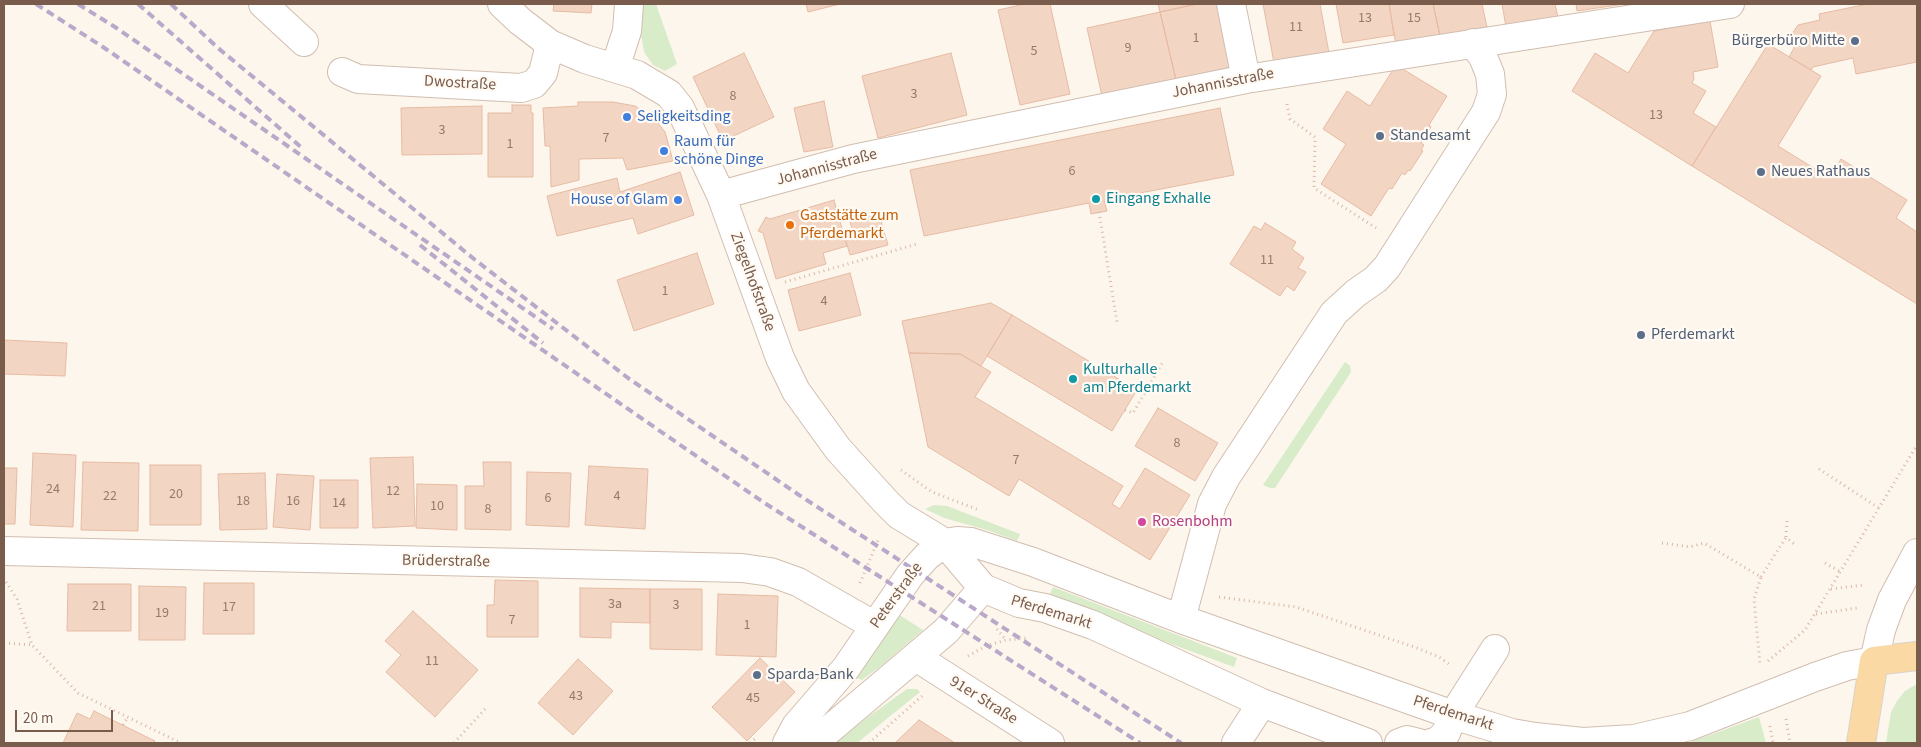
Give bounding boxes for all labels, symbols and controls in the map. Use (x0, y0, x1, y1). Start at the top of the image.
house number: 13 (1358, 11, 1372, 27)
house number: 15 (1407, 11, 1421, 27)
house number: 11 (1289, 20, 1303, 36)
house number: 1 (1193, 31, 1199, 47)
place label: Bürgerbüro Mitte (1732, 31, 1845, 51)
marker: Bürgerbüro Mitte (1849, 35, 1861, 47)
house number: 9 (1125, 41, 1131, 57)
house number: 5 (1031, 44, 1037, 60)
street label: Johannisstraße (1170, 65, 1276, 103)
street label: Dwostraße (423, 73, 497, 95)
house number: 3 (911, 87, 917, 103)
house number: 8 (730, 89, 736, 105)
place label: Seligkeitsding (637, 107, 731, 127)
house number: 13 (1649, 108, 1663, 124)
marker: Seligkeitsding (621, 111, 633, 123)
house number: 3 (439, 123, 445, 139)
place label: Standesamt (1390, 126, 1470, 146)
marker: Standesamt (1374, 130, 1386, 142)
house number: 7 (603, 131, 609, 147)
place label: Raum für schöne Dinge (674, 132, 764, 170)
house number: 1 (507, 137, 513, 153)
marker: Raum für schöne Dinge (658, 145, 670, 157)
street label: Johannisstraße (775, 145, 879, 191)
place label: Neues Rathaus (1771, 162, 1870, 182)
house number: 6 (1069, 164, 1075, 180)
marker: Neues Rathaus (1755, 166, 1767, 178)
place label: Eingang Exhalle (1106, 189, 1211, 209)
place label: House of Glam (571, 190, 668, 210)
marker: Eingang Exhalle (1090, 193, 1102, 205)
marker: House of Glam (672, 194, 684, 206)
place label: Gaststätte zum Pferdemarkt (800, 206, 899, 244)
marker: Gaststätte zum Pferdemarkt (784, 219, 796, 231)
street label: Ziegelhofstraße (725, 230, 779, 334)
house number: 11 (1260, 253, 1274, 269)
house number: 1 (662, 284, 668, 300)
house number: 4 (821, 294, 827, 310)
place label: Pferdemarkt (1651, 325, 1735, 345)
marker: Pferdemarkt (1635, 329, 1647, 341)
place label: Kulturhalle am Pferdemarkt (1083, 360, 1191, 398)
marker: Kulturhalle am Pferdemarkt (1067, 373, 1079, 385)
house number: 8 (1174, 436, 1180, 452)
house number: 7 (1013, 453, 1019, 469)
house number: 24 (46, 482, 60, 498)
house number: 12 (386, 484, 400, 500)
house number: 20 (169, 487, 183, 503)
house number: 22 (103, 489, 117, 505)
house number: 4 (614, 489, 620, 505)
house number: 6 (545, 491, 551, 507)
house number: 18 (236, 494, 250, 510)
house number: 16 (286, 494, 300, 510)
house number: 14 (332, 496, 346, 512)
house number: 10 (430, 499, 444, 515)
house number: 8 (485, 502, 491, 518)
place label: Rosenbohm (1152, 512, 1232, 532)
marker: Rosenbohm (1136, 516, 1148, 528)
street label: Brüderstraße (402, 552, 490, 572)
street label: Peterstraße (867, 559, 927, 633)
street label: Pferdemarkt (1008, 592, 1094, 634)
house number: 3a (608, 597, 622, 613)
house number: 3 (673, 598, 679, 614)
house number: 21 (92, 599, 106, 615)
house number: 17 (222, 600, 236, 616)
house number: 19 (155, 606, 169, 622)
house number: 7 (509, 613, 515, 629)
house number: 1 (744, 618, 750, 634)
house number: 11 (425, 654, 439, 670)
place label: Sparda-Bank (767, 665, 854, 685)
marker: Sparda-Bank (751, 669, 763, 681)
street label: 91er Straße (945, 673, 1021, 729)
house number: 43 (569, 689, 583, 705)
house number: 45 (746, 691, 760, 707)
street label: Pferdemarkt (1410, 692, 1496, 736)
scale bar (18, 700, 115, 732)
text: 20 m (23, 708, 53, 729)

